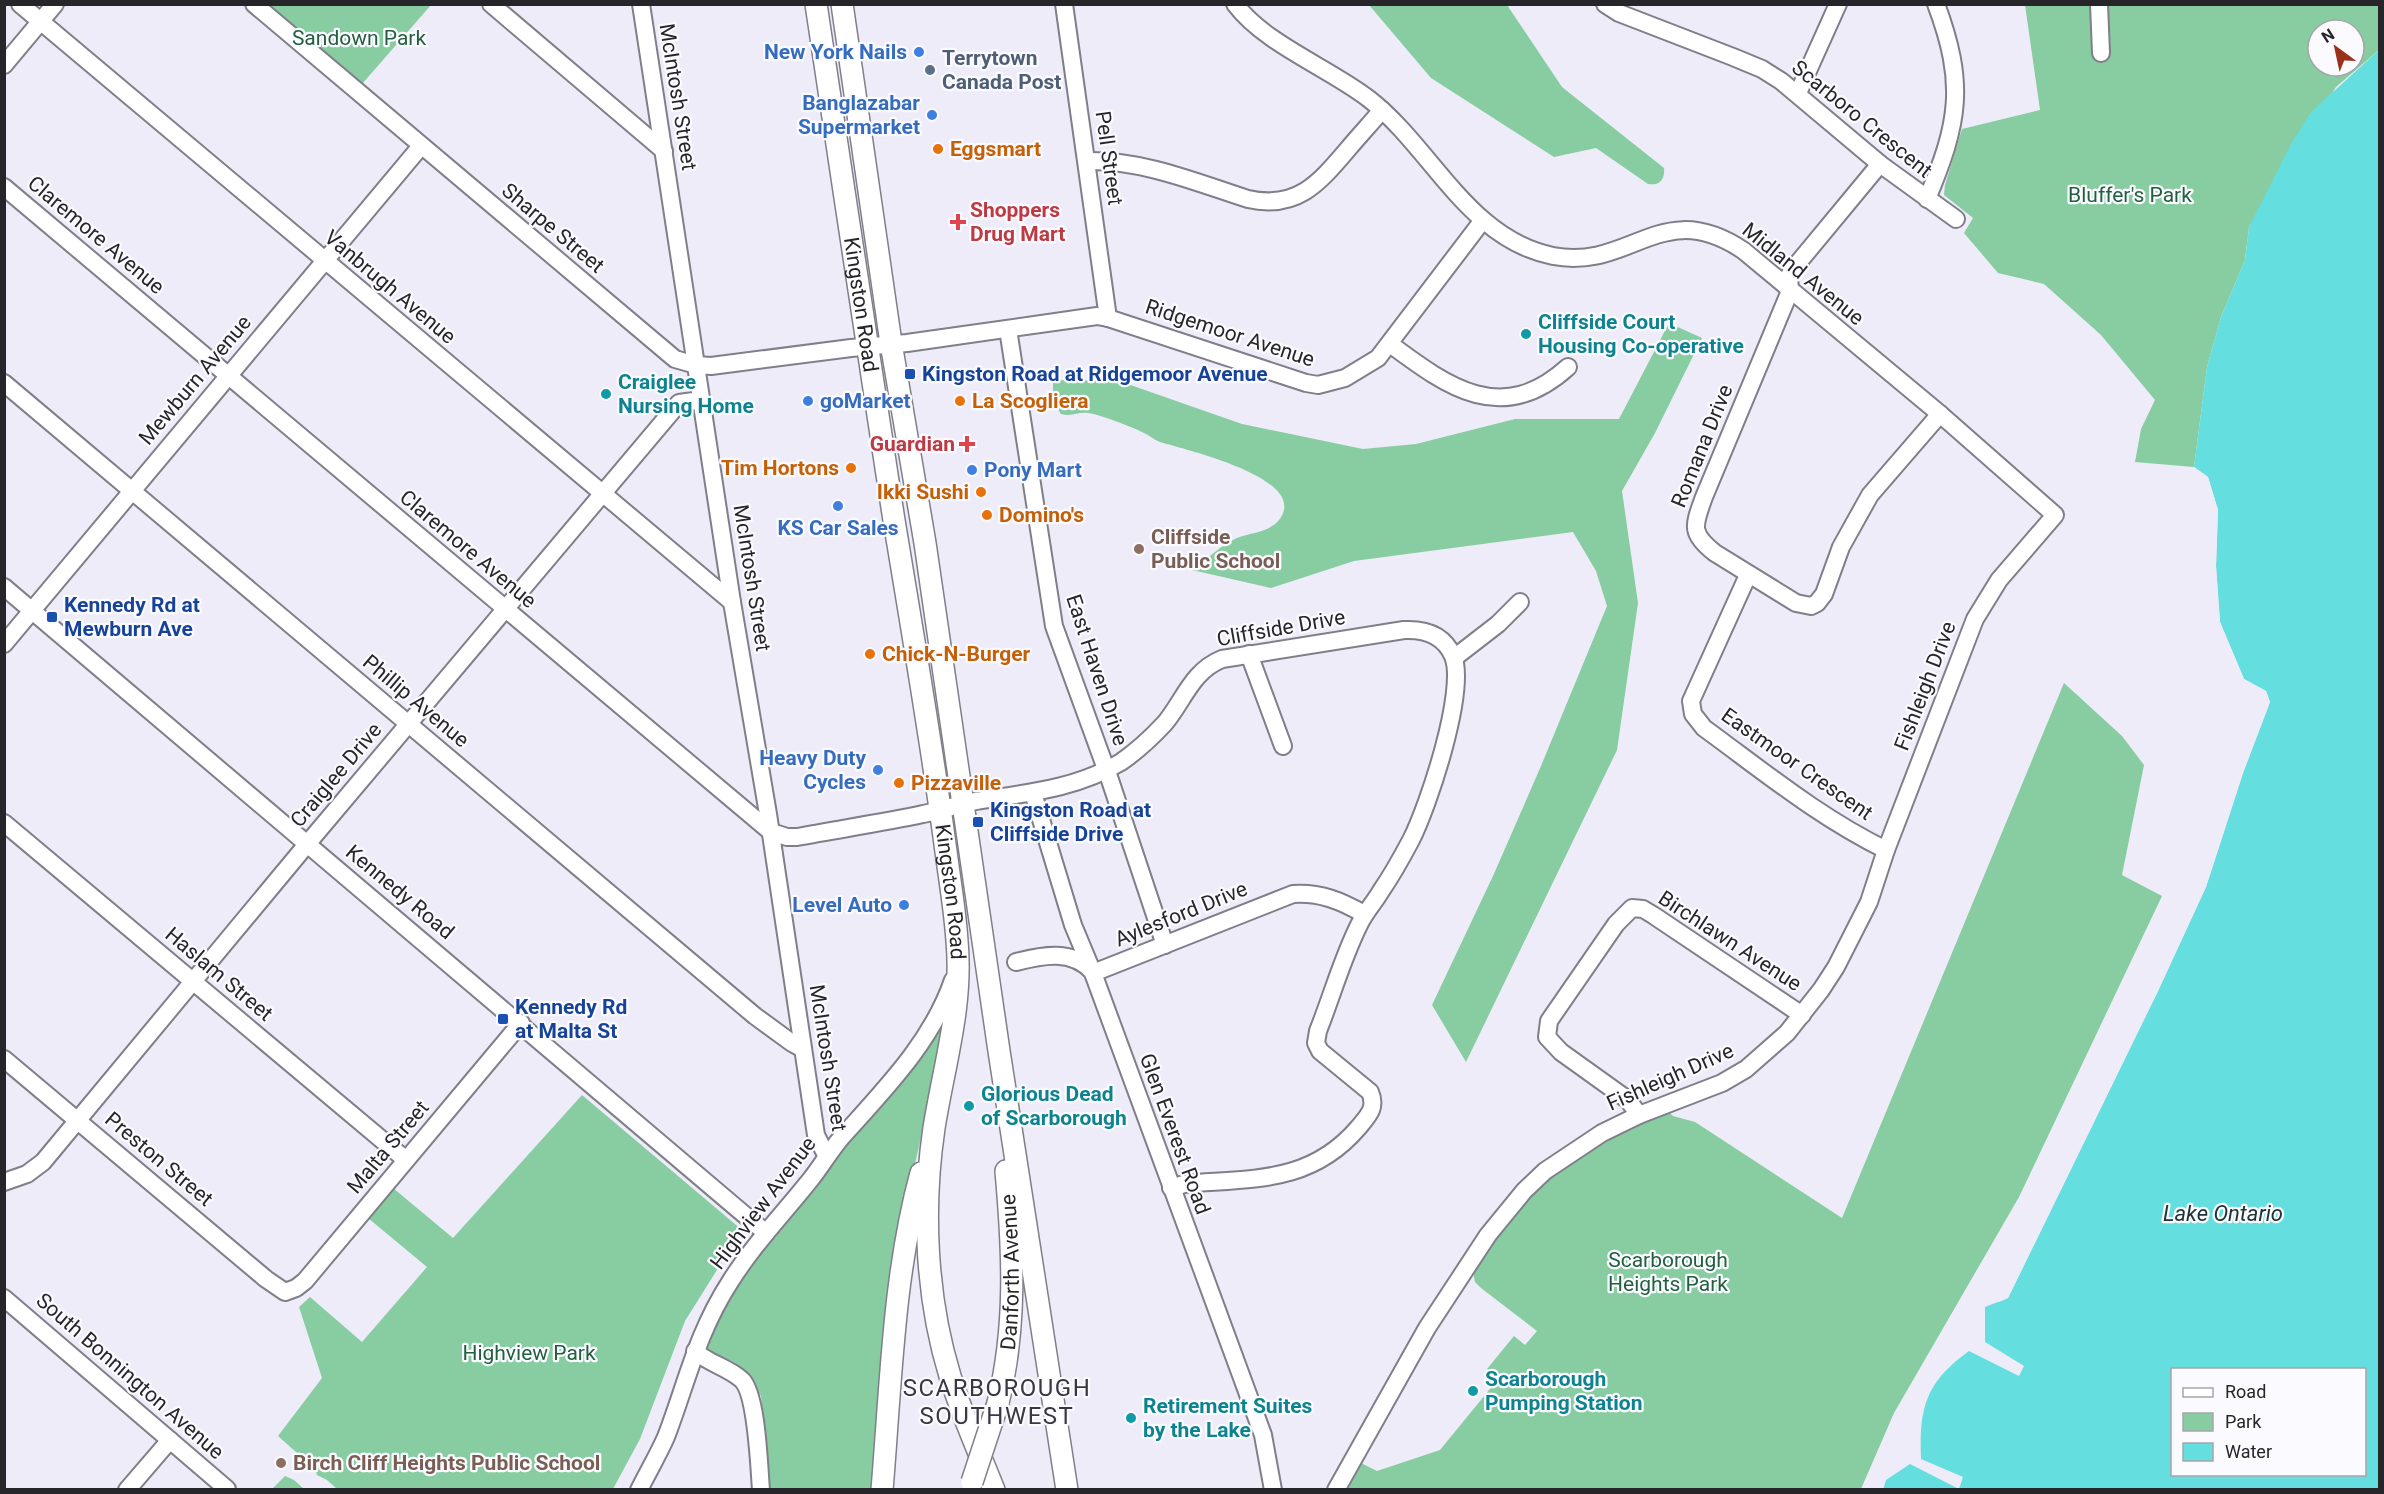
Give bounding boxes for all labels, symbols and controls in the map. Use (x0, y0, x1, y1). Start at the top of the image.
north arrow (2306, 18, 2366, 78)
street label: McIntosh Street (655, 22, 701, 172)
text: N (2318, 25, 2338, 47)
park label: Sandown Park (292, 26, 426, 50)
place label: New York Nails (764, 40, 907, 64)
marker: New York Nails (912, 45, 926, 59)
place label: Terrytown Canada Post (942, 46, 1061, 94)
street label: Scarboro Crescent (1787, 55, 1937, 183)
marker: Terrytown Canada Post (923, 63, 937, 77)
place label: Banglazabar Supermarket (798, 91, 920, 139)
marker: Banglazabar Supermarket (925, 108, 939, 122)
street label: Pell Street (1091, 109, 1128, 207)
place label: Eggsmart (950, 137, 1041, 161)
marker: Eggsmart (931, 142, 945, 156)
street label: Claremore Avenue (23, 171, 169, 299)
street label: Sharpe Street (497, 178, 609, 278)
park label: Bluffer's Park (2068, 183, 2192, 207)
place label: Shoppers Drug Mart (970, 198, 1065, 246)
marker: Shoppers Drug Mart (951, 215, 965, 229)
street label: Midland Avenue (1737, 218, 1869, 330)
street label: Vanbrugh Avenue (320, 225, 460, 349)
street label: Kingston Road (839, 236, 883, 374)
street label: Ridgemoor Avenue (1143, 294, 1317, 372)
place label: Cliffside Court Housing Co-operative (1538, 310, 1744, 358)
street label: Mewburn Avenue (134, 311, 256, 449)
marker: Cliffside Court Housing Co-operative (1519, 327, 1533, 341)
place label: Kingston Road at Ridgemoor Avenue (922, 362, 1268, 386)
marker: Kingston Road at Ridgemoor Avenue (903, 367, 917, 381)
place label: Craiglee Nursing Home (618, 370, 754, 418)
street label: Romana Drive (1666, 381, 1738, 511)
marker: Craiglee Nursing Home (599, 387, 613, 401)
place label: goMarket (820, 389, 911, 413)
place label: La Scogliera (972, 389, 1089, 413)
marker: goMarket (801, 394, 815, 408)
marker: La Scogliera (953, 394, 967, 408)
place label: Guardian (870, 432, 955, 456)
marker: Guardian (960, 437, 974, 451)
place label: Tim Hortons (721, 456, 839, 480)
place label: Pony Mart (984, 458, 1082, 482)
marker: Tim Hortons (844, 461, 858, 475)
marker: Pony Mart (965, 463, 979, 477)
place label: Ikki Sushi (877, 480, 969, 504)
street label: Claremore Avenue (395, 485, 541, 613)
marker: Ikki Sushi (974, 485, 988, 499)
marker: KS Car Sales (831, 499, 845, 513)
street label: McIntosh Street (729, 503, 775, 653)
place label: Domino's (999, 503, 1084, 527)
marker: Domino's (980, 508, 994, 522)
place label: KS Car Sales (777, 516, 899, 540)
place label: Cliffside Public School (1151, 525, 1280, 573)
marker: Cliffside Public School (1132, 542, 1146, 556)
street label: East Haven Drive (1061, 591, 1133, 749)
place label: Kennedy Rd at Mewburn Ave (64, 593, 200, 641)
street label: Cliffside Drive (1215, 605, 1347, 651)
marker: Kennedy Rd at Mewburn Ave (45, 610, 59, 624)
street label: Fishleigh Drive (1889, 618, 1961, 754)
place label: Chick-N-Burger (882, 642, 1031, 666)
marker: Chick-N-Burger (863, 647, 877, 661)
street label: Phillip Avenue (358, 650, 474, 752)
street label: Eastmoor Crescent (1717, 703, 1877, 825)
street label: Craiglee Drive (286, 718, 386, 832)
place label: Heavy Duty Cycles (759, 746, 866, 794)
marker: Heavy Duty Cycles (871, 763, 885, 777)
place label: Pizzaville (911, 771, 1001, 795)
marker: Pizzaville (892, 776, 906, 790)
place label: Kingston Road at Cliffside Drive (990, 798, 1151, 846)
marker: Kingston Road at Cliffside Drive (971, 815, 985, 829)
street label: Kingston Road (930, 823, 970, 960)
street label: Kennedy Road (341, 840, 459, 944)
street label: Aylesford Drive (1111, 877, 1251, 951)
street label: Birchlawn Avenue (1654, 886, 1806, 996)
place label: Level Auto (792, 893, 892, 917)
marker: Level Auto (897, 898, 911, 912)
street label: Haslam Street (160, 922, 278, 1026)
street label: McIntosh Street (805, 983, 851, 1133)
place label: Kennedy Rd at Malta St (515, 995, 627, 1043)
marker: Kennedy Rd at Malta St (496, 1012, 510, 1026)
street label: Fishleigh Drive (1603, 1038, 1737, 1116)
street label: Glen Everest Road (1135, 1050, 1215, 1218)
place label: Glorious Dead of Scarborough (981, 1082, 1127, 1130)
street label: Malta Street (342, 1096, 434, 1198)
marker: Glorious Dead of Scarborough (962, 1099, 976, 1113)
street label: Preston Street (100, 1107, 218, 1211)
street label: Highview Avenue (705, 1132, 821, 1274)
street label: Danforth Avenue (996, 1193, 1024, 1351)
water label: Lake Ontario (2163, 1201, 2283, 1226)
park label: Scarborough Heights Park (1608, 1248, 1728, 1296)
street label: South Bonnington Avenue (31, 1288, 229, 1464)
park label: Highview Park (462, 1341, 596, 1365)
place label: Scarborough Pumping Station (1485, 1367, 1642, 1415)
legend (2171, 1368, 2366, 1476)
district label: SCARBOROUGH SOUTHWEST (903, 1374, 1091, 1430)
text: Road (2225, 1381, 2266, 1402)
marker: Scarborough Pumping Station (1466, 1384, 1480, 1398)
place label: Retirement Suites by the Lake (1143, 1394, 1313, 1442)
marker: Retirement Suites by the Lake (1124, 1411, 1138, 1425)
text: Park (2225, 1411, 2262, 1432)
text: Water (2225, 1441, 2272, 1462)
place label: Birch Cliff Heights Public School (293, 1451, 600, 1475)
marker: Birch Cliff Heights Public School (274, 1456, 288, 1470)

